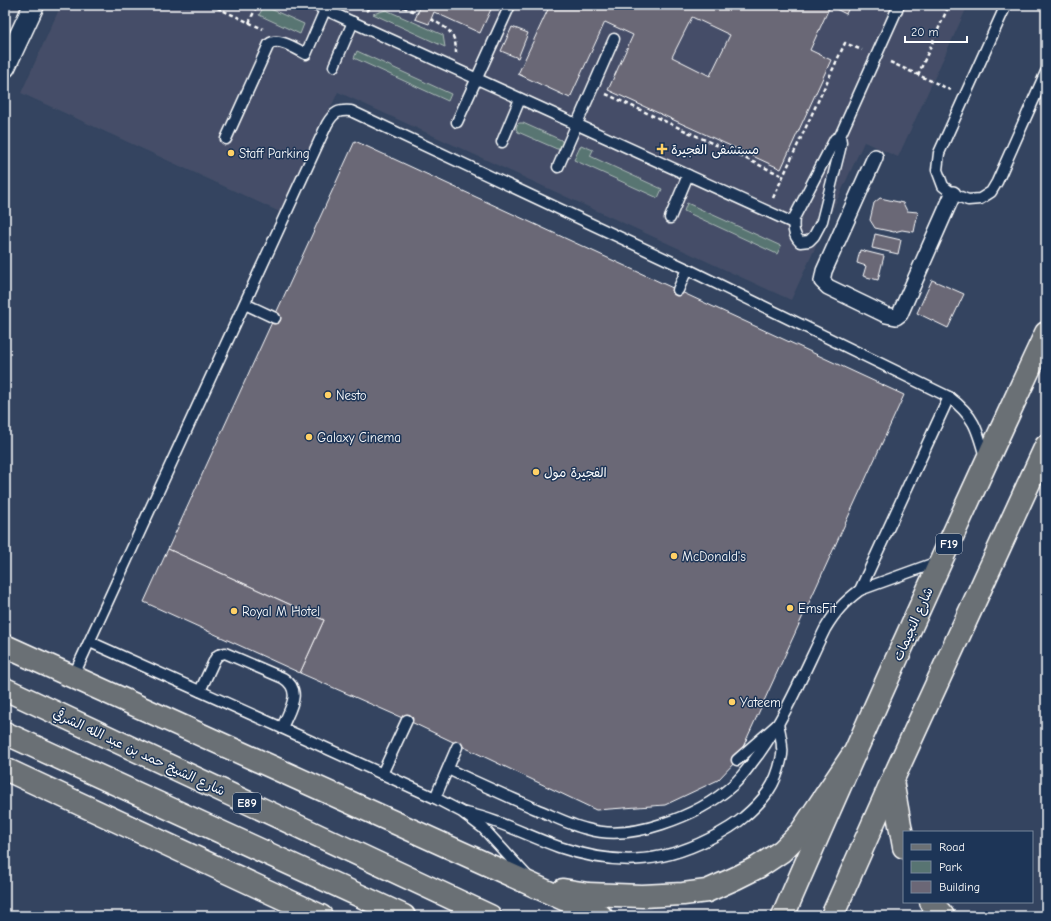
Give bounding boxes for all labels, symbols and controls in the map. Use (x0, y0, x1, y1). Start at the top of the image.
scale bar (905, 18, 967, 44)
text: 20 m (911, 25, 939, 39)
place label: مستشفى الفجيرة (671, 142, 759, 159)
marker: مستشفى الفجيرة (656, 143, 668, 155)
place label: Staff Parking (239, 146, 310, 161)
marker: Staff Parking (226, 148, 236, 158)
place label: Nesto (336, 388, 367, 403)
marker: Nesto (323, 390, 333, 400)
place label: Galaxy Cinema (317, 430, 401, 445)
marker: Galaxy Cinema (304, 432, 314, 442)
place label: الفجيرة مول (544, 465, 607, 481)
marker: الفجيرة مول (531, 467, 541, 477)
road number: F19 (936, 534, 962, 554)
place label: McDonald's (682, 549, 746, 564)
marker: McDonald's (669, 551, 679, 561)
street label: شارع النجيمات (890, 585, 938, 664)
place label: EmsFit (798, 601, 837, 616)
marker: EmsFit (785, 603, 795, 613)
place label: Royal M Hotel (242, 604, 320, 619)
marker: Royal M Hotel (229, 606, 239, 616)
place label: Yateem (740, 695, 781, 710)
marker: Yateem (727, 697, 737, 707)
street label: شارع الشيخ حمد بن عبد الله الشرقي (50, 705, 228, 800)
road number: E89 (233, 793, 261, 813)
legend (903, 831, 1033, 903)
text: Road (939, 840, 965, 854)
text: Park (939, 860, 962, 874)
text: Building (939, 880, 980, 894)

